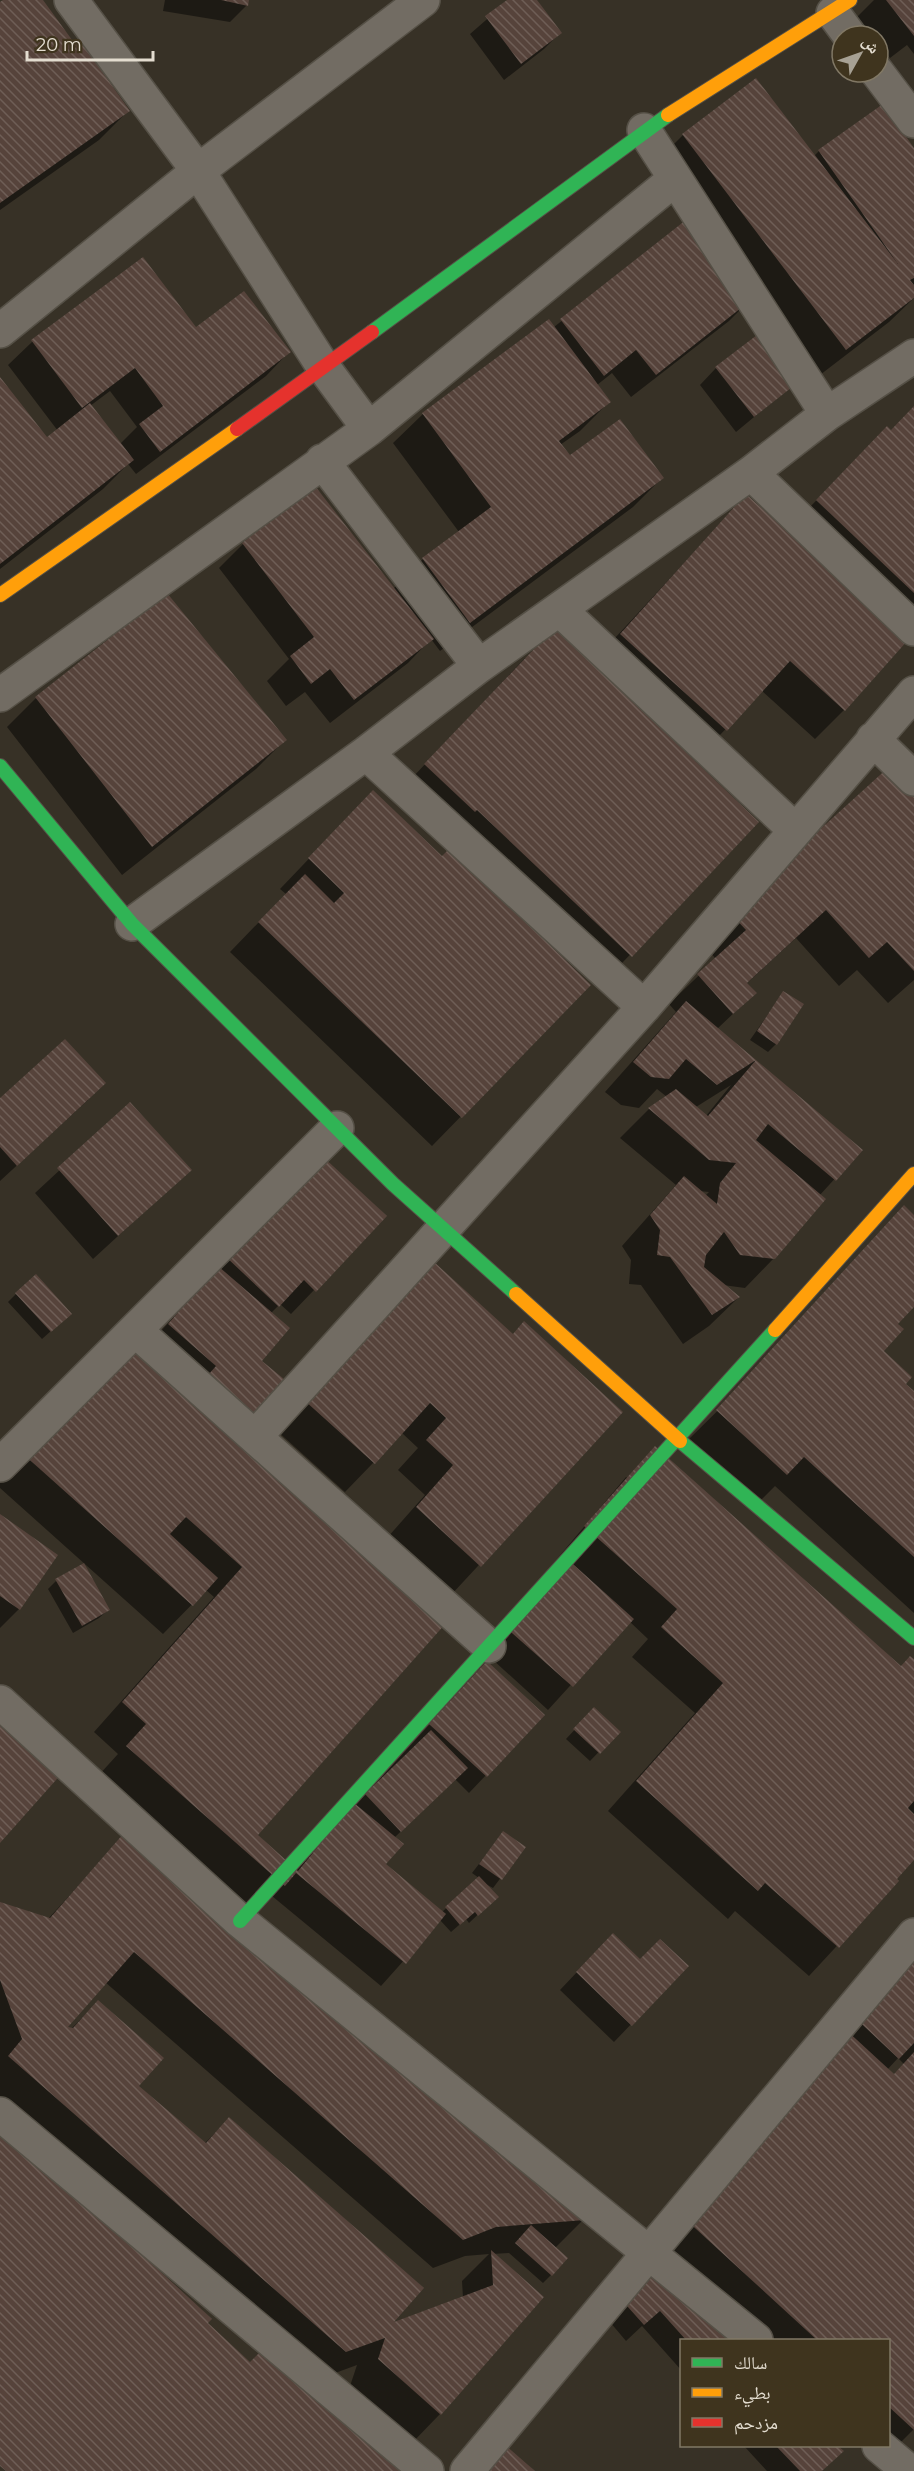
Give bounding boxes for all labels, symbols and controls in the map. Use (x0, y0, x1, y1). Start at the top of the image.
scale bar (27, 24, 153, 62)
north arrow (830, 24, 890, 84)
text: ش (858, 32, 884, 57)
text: 20 m (36, 34, 82, 56)
legend (680, 2339, 890, 2447)
text: سالك (734, 2352, 767, 2374)
text: بطيء (734, 2382, 771, 2408)
text: مزدحم (734, 2412, 778, 2435)

